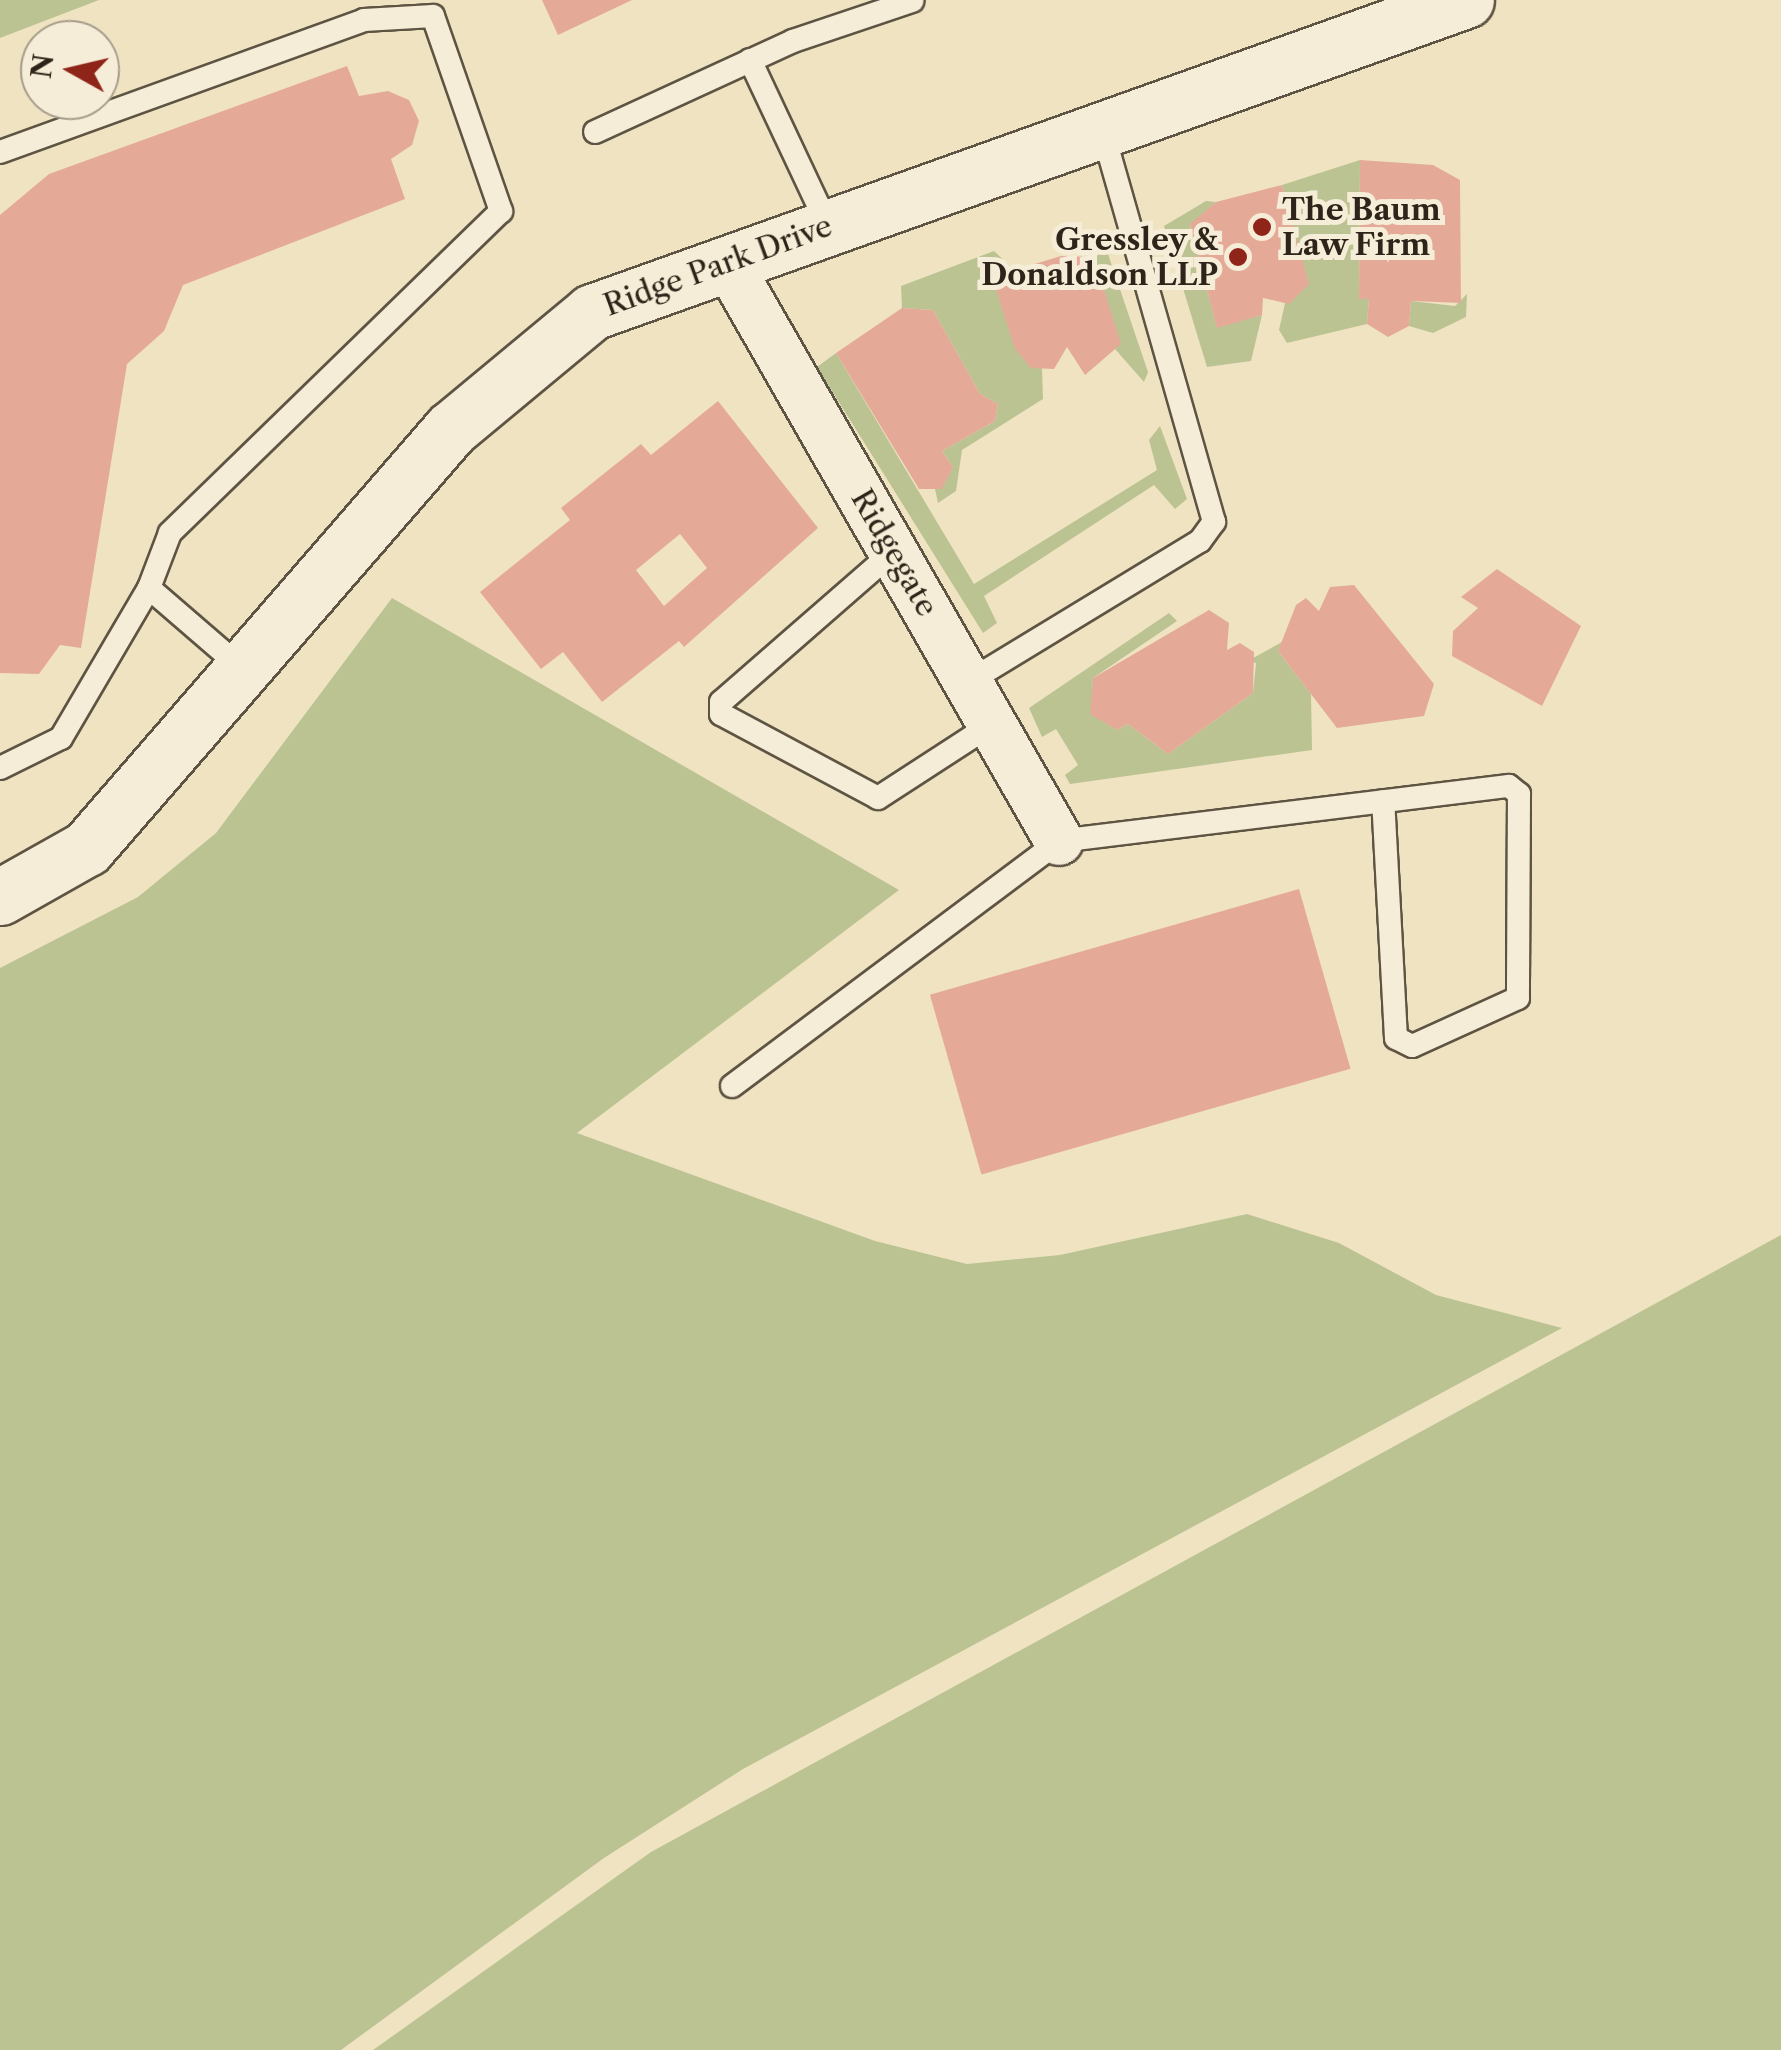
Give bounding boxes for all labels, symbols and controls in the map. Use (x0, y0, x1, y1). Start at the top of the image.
north arrow (20, 20, 120, 120)
text: N (24, 52, 61, 81)
place label: The Baum Law Firm (1282, 192, 1441, 262)
street label: Ridge Park Drive (599, 208, 837, 324)
marker: The Baum Law Firm (1251, 216, 1273, 238)
place label: Gressley & Donaldson LLP (981, 222, 1218, 292)
marker: Gressley & Donaldson LLP (1227, 246, 1249, 268)
street label: Ridgegate (843, 483, 945, 623)

